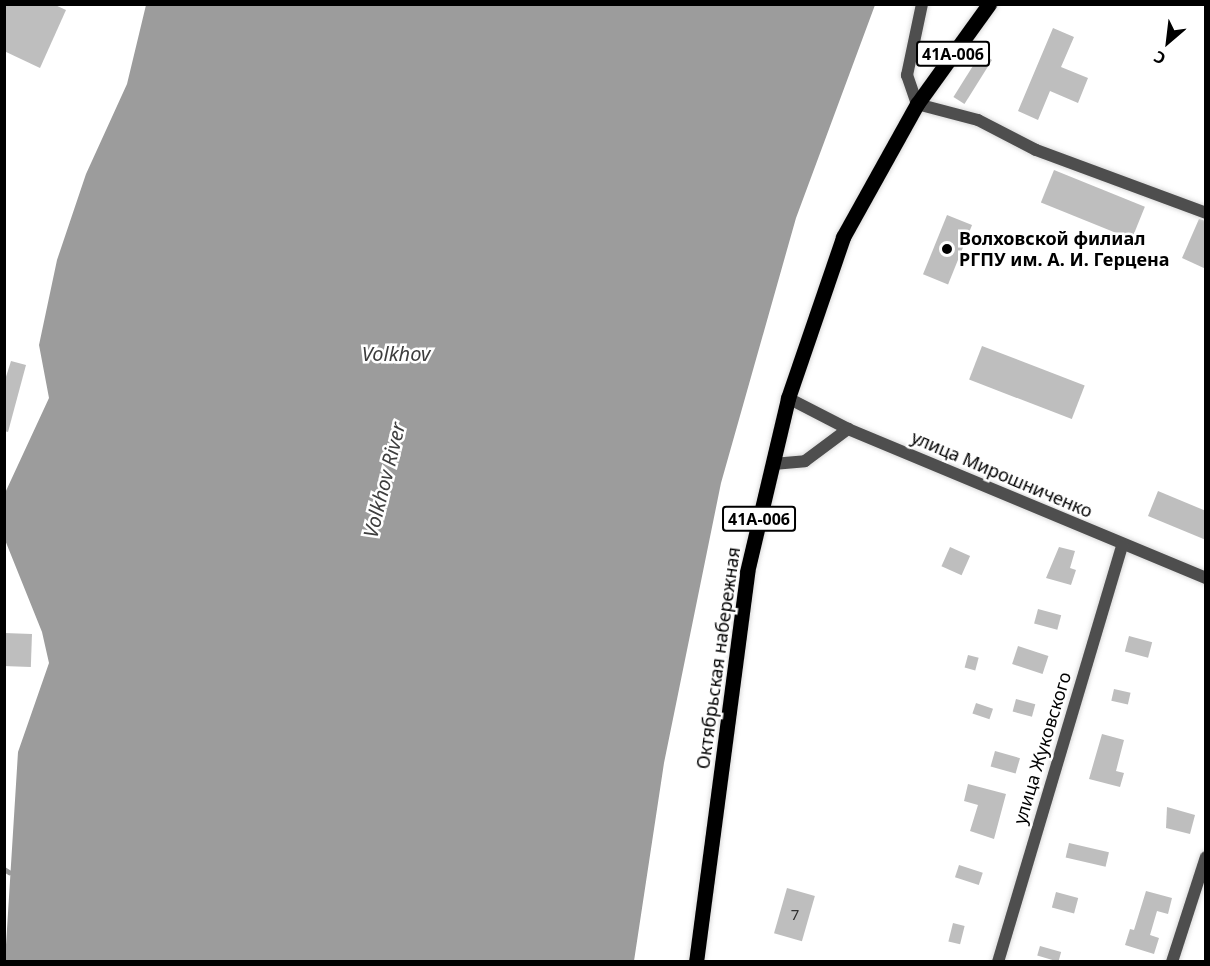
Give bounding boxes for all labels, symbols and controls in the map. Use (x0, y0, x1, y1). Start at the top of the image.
north arrow (1138, 12, 1198, 72)
road number: 41А-006 (916, 41, 990, 67)
text: С (1150, 46, 1169, 70)
place label: Волховской филиал РГПУ им. А. И. Герцена (959, 228, 1170, 270)
marker: Волховской филиал РГПУ им. А. И. Герцена (940, 242, 954, 256)
water label: Volkhov (362, 341, 430, 365)
water label: Volkhov River (358, 420, 410, 540)
street label: улица Мирошниченко (908, 426, 1096, 522)
road number: 41А-006 (722, 506, 796, 532)
street label: Октябрьская набережная (692, 546, 744, 770)
street label: улица Жуковского (1009, 669, 1075, 827)
house number: 7 (791, 906, 799, 924)

